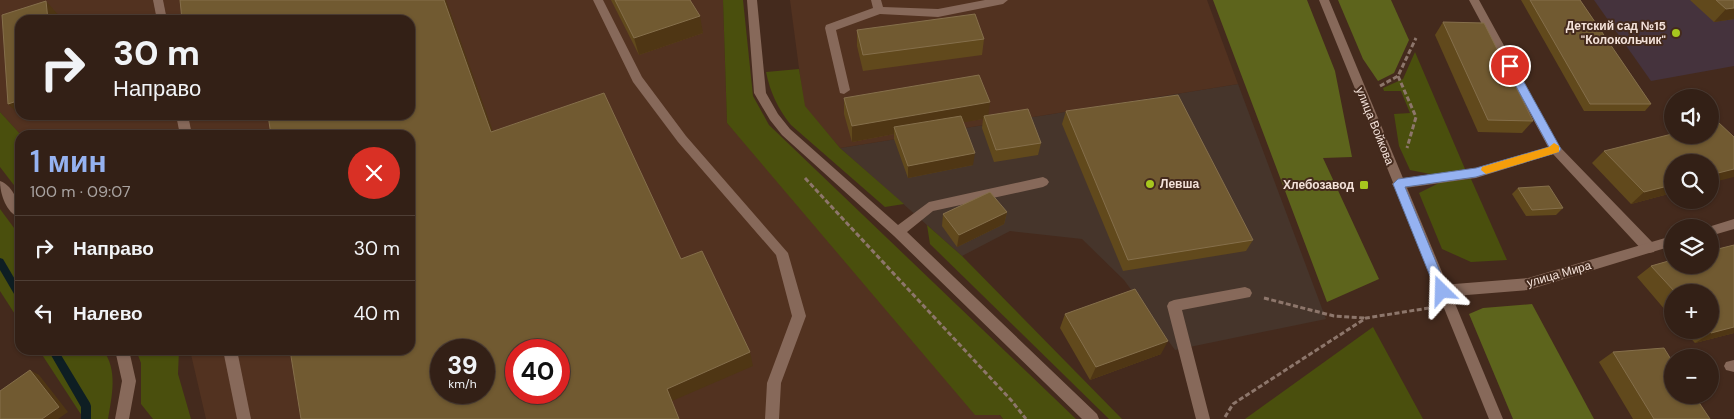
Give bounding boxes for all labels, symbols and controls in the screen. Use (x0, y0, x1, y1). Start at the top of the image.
place label: Детский сад №15 "Колокольчик" (1566, 18, 1666, 48)
marker: Детский сад №15 "Колокольчик" (1670, 27, 1682, 39)
text: 30 m (113, 30, 200, 76)
icon: right (30, 35, 95, 100)
pin (1489, 45, 1531, 87)
icon: arrive (1496, 52, 1524, 80)
text: Направо (113, 74, 201, 103)
street label: улица Войкова (1352, 85, 1398, 168)
map controls (1664, 89, 1719, 404)
button: sound (1664, 89, 1719, 144)
text: 1 мин (30, 142, 107, 181)
button: close (348, 147, 400, 199)
button: search (1664, 154, 1719, 209)
place label: Левша (1160, 176, 1199, 192)
place label: Хлебозавод (1283, 177, 1354, 193)
marker: Левша (1144, 178, 1156, 190)
marker: Хлебозавод (1358, 179, 1370, 191)
text: 100 m · 09:07 (30, 181, 131, 202)
button: layers (1664, 219, 1719, 274)
icon: right (30, 234, 58, 262)
text: Направо (73, 236, 154, 261)
text: 30 m (354, 236, 400, 261)
street label: улица Мира (1525, 257, 1593, 291)
position arrow (1415, 264, 1467, 316)
button: + (1664, 284, 1719, 339)
icon: left (30, 299, 58, 327)
text: Налево (73, 301, 143, 326)
text: 40 m (353, 301, 400, 326)
speed limit sign: 40 (505, 339, 570, 404)
text: 39 (447, 349, 478, 382)
button: − (1664, 349, 1719, 404)
text: km/h (448, 376, 477, 392)

